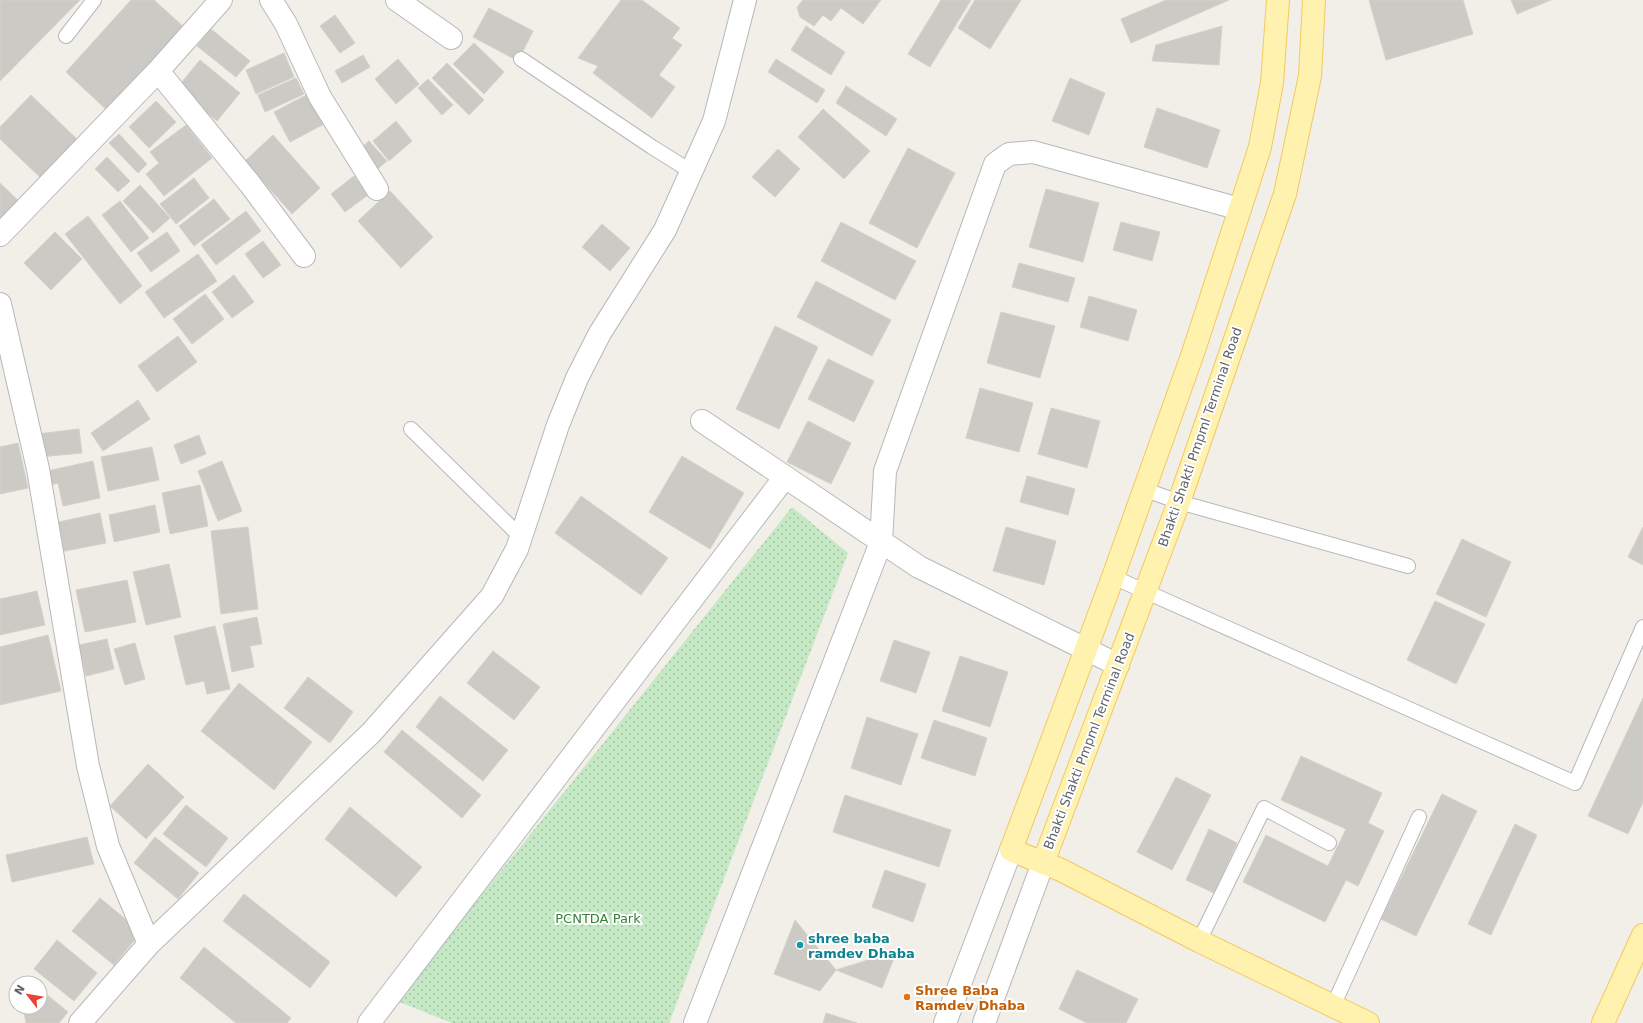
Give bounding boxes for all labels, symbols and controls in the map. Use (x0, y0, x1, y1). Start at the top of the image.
street label: Bhakti Shakti Pmpml Terminal Road (1155, 325, 1245, 549)
street label: Bhakti Shakti Pmpml Terminal Road (1041, 630, 1137, 852)
park label: PCNTDA Park (555, 911, 641, 926)
place label: shree baba ramdev Dhaba (808, 931, 915, 961)
marker: shree baba ramdev Dhaba (795, 940, 805, 950)
north arrow (8, 975, 48, 1015)
text: N (12, 983, 28, 997)
place label: Shree Baba Ramdev Dhaba (915, 983, 1025, 1013)
marker: Shree Baba Ramdev Dhaba (902, 992, 912, 1002)

